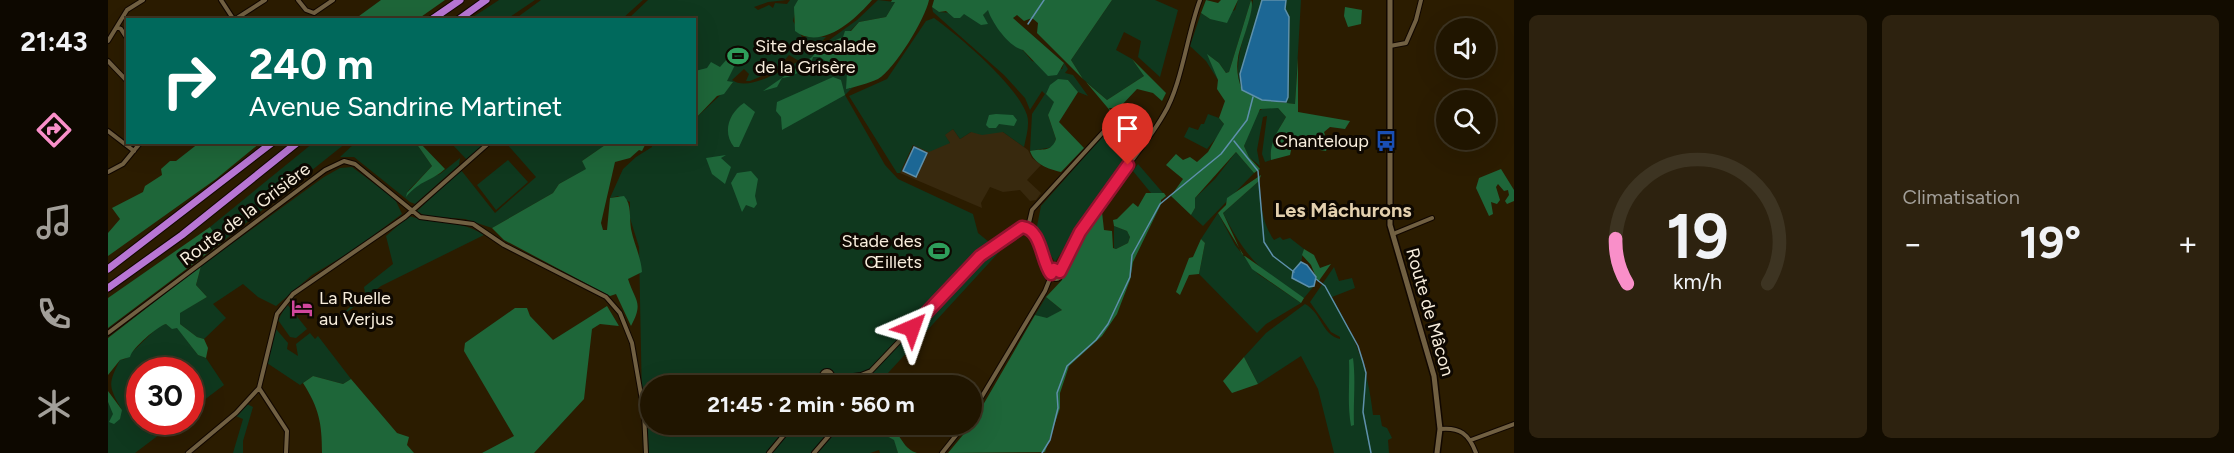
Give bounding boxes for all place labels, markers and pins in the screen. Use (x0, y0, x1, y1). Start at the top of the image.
place label: Site d'escalade de la Grisère (755, 35, 876, 78)
sports icon: Site d'escalade de la Grisère (726, 44, 750, 68)
pin (1102, 103, 1153, 165)
bus stop icon: Chanteloup (1374, 129, 1398, 153)
place label: Chanteloup (1275, 130, 1369, 152)
place label: Stade des Œillets (841, 230, 922, 273)
sports icon: Stade des Œillets (927, 239, 951, 263)
place label: La Ruelle au Verjus (319, 287, 394, 330)
hotel icon: La Ruelle au Verjus (290, 296, 314, 320)

